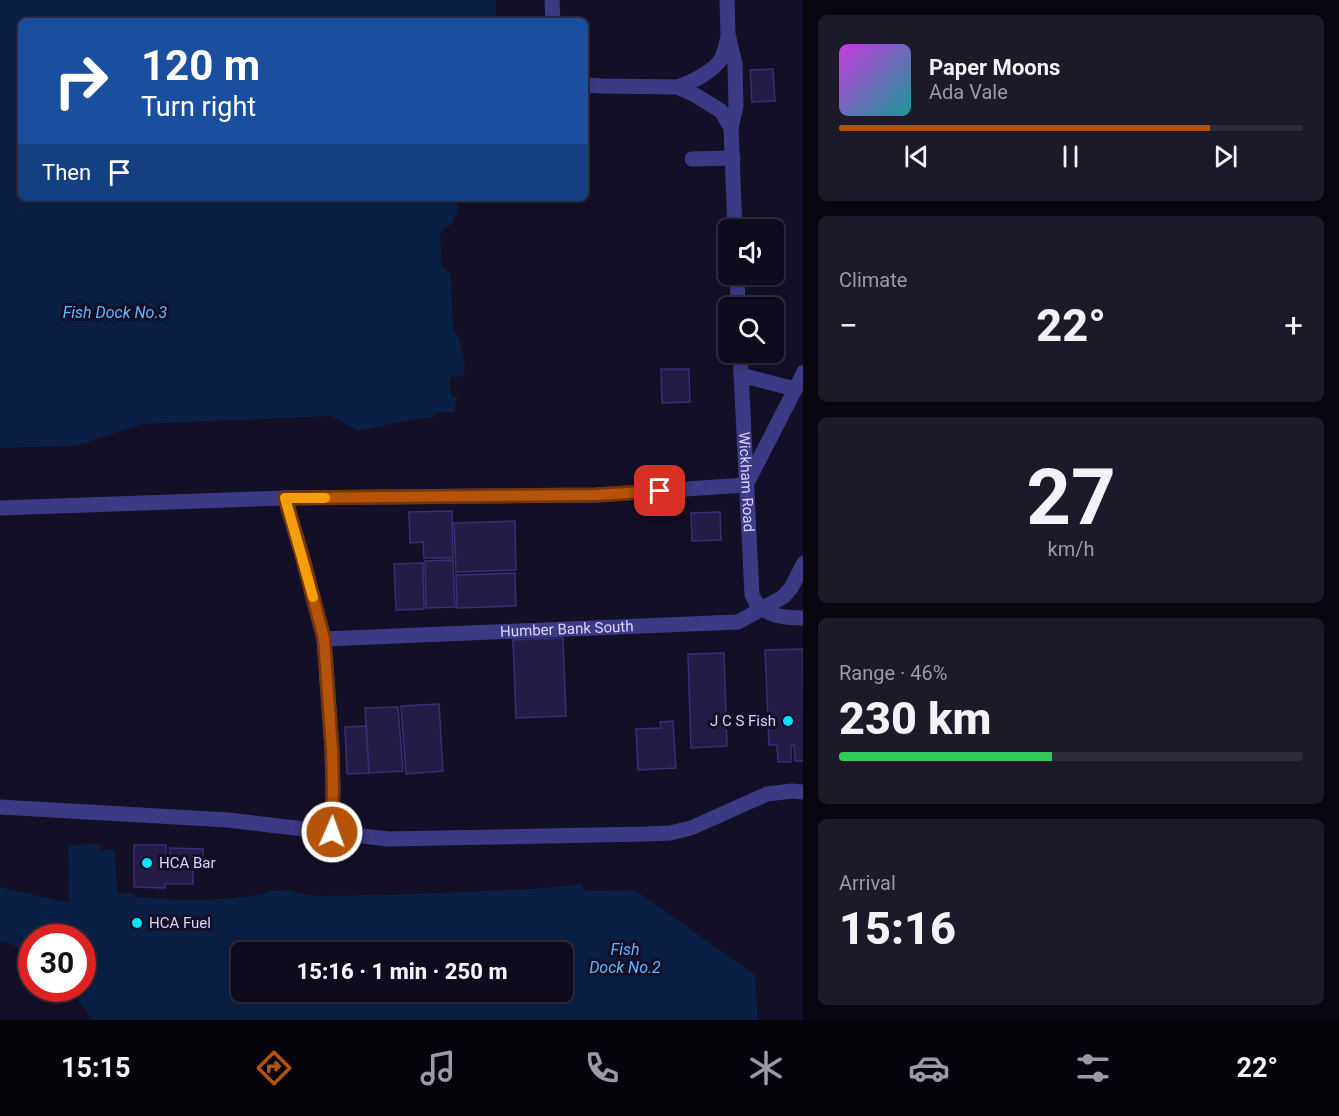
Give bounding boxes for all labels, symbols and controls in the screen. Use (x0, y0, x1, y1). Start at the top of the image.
text: 120 m (141, 41, 260, 90)
icon: right (42, 42, 120, 120)
text: Paper Moons (929, 55, 1060, 80)
text: Ada Vale (929, 80, 1008, 104)
text: Turn right (141, 91, 256, 123)
icon: previous (900, 140, 933, 173)
icon: pause (1054, 140, 1087, 173)
icon: next (1209, 140, 1242, 173)
icon: arrive (103, 156, 136, 189)
text: Then (42, 160, 91, 185)
map controls (718, 219, 784, 363)
button: sound (718, 219, 784, 285)
text: Climate (839, 268, 907, 292)
button: search (718, 297, 784, 363)
text: 22° (1036, 299, 1106, 352)
water label: Fish Dock No.3 (63, 303, 168, 322)
text: − (839, 306, 858, 345)
text: + (1284, 306, 1303, 345)
street label: Wickham Road (735, 431, 758, 532)
text: 27 (1026, 452, 1116, 543)
pin (634, 465, 685, 516)
icon: arrive (643, 474, 676, 507)
text: km/h (1048, 537, 1094, 561)
street label: Humber Bank South (500, 617, 634, 641)
text: Range · 46% (839, 661, 947, 685)
text: 230 km (839, 692, 991, 745)
place label: J C S Fish (710, 712, 776, 730)
marker: J C S Fish (781, 714, 795, 728)
position arrow (300, 800, 364, 864)
place label: HCA Bar (159, 854, 216, 872)
marker: HCA Bar (140, 856, 154, 870)
text: Arrival (839, 871, 896, 895)
text: 15:16 (839, 902, 956, 955)
place label: HCA Fuel (149, 914, 211, 932)
marker: HCA Fuel (130, 916, 144, 930)
speed limit sign: 30 (18, 924, 96, 1002)
water label: Fish Dock No.2 (589, 940, 661, 977)
text: 15:16 · 1 min · 250 m (297, 959, 507, 984)
icon: directions (253, 1047, 295, 1089)
icon: music (417, 1047, 459, 1089)
icon: phone (581, 1047, 623, 1089)
icon: climate (745, 1047, 787, 1089)
icon: car (908, 1047, 950, 1089)
icon: filters (1072, 1047, 1114, 1089)
text: 15:15 (61, 1052, 131, 1084)
text: 22° (1236, 1052, 1278, 1084)

